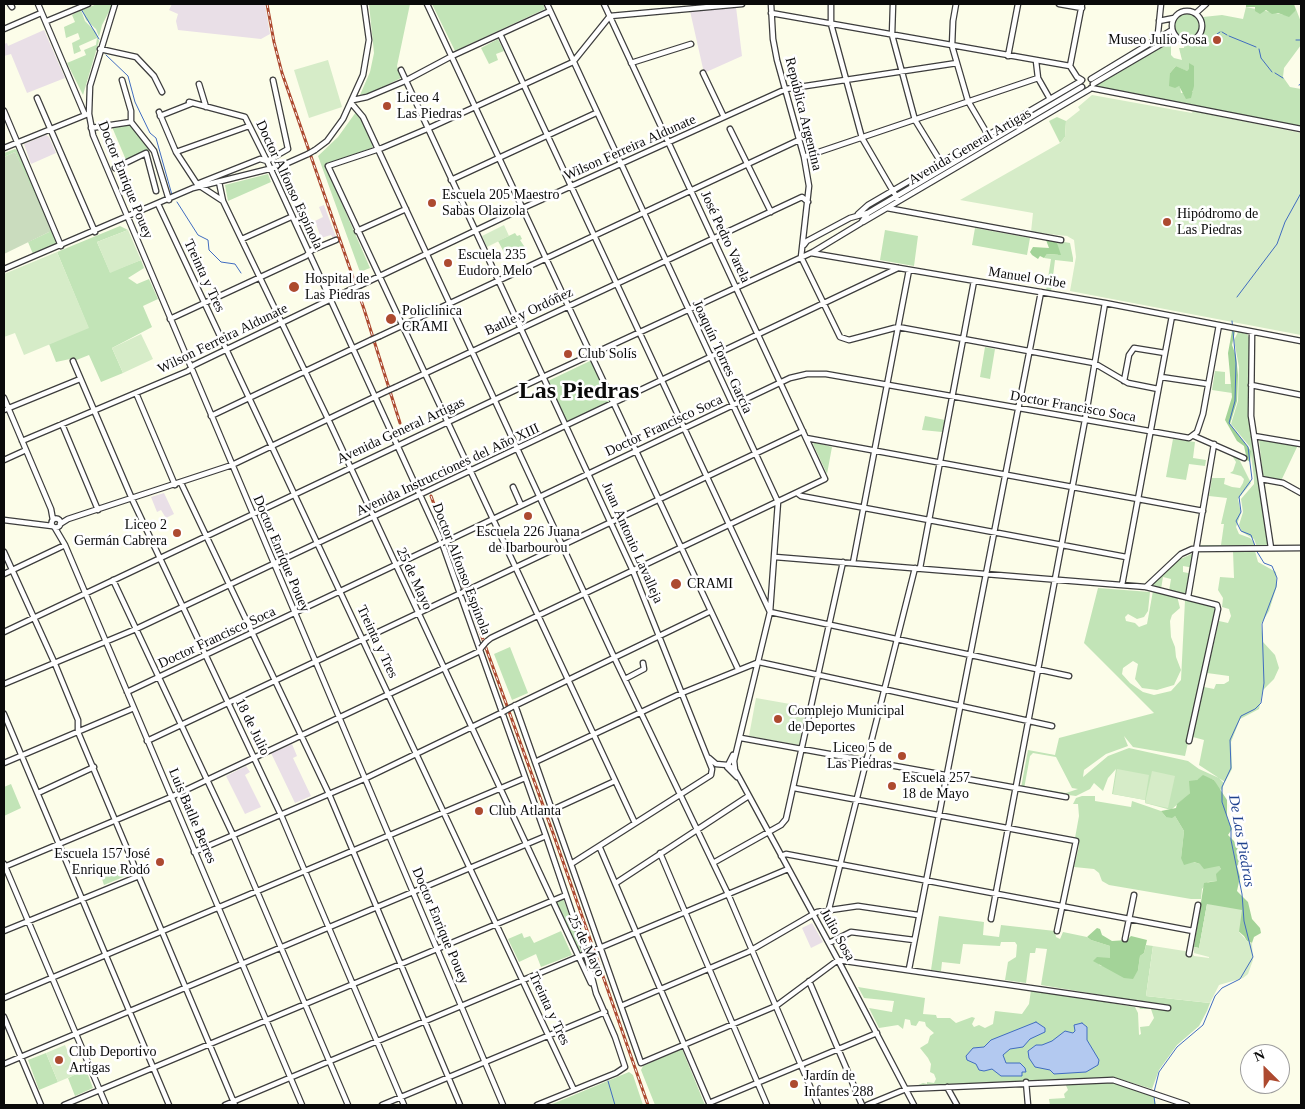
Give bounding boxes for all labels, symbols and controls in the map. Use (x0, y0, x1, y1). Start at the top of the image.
place label: Museo Julio Sosa (1108, 32, 1207, 48)
marker: Museo Julio Sosa (1211, 34, 1223, 46)
street label: República Argentina (781, 56, 825, 172)
place label: Liceo 4 Las Piedras (397, 90, 462, 122)
marker: Liceo 4 Las Piedras (381, 100, 393, 112)
street label: Avenida General Artigas (906, 105, 1034, 189)
street label: Wilson Ferreira Aldunate (561, 111, 699, 185)
street label: Doctor Alfonso Espínola (252, 118, 326, 252)
street label: Doctor Enrique Pouey (94, 119, 156, 241)
place label: Escuela 205 Maestro Sabas Olaizola (442, 187, 559, 220)
street label: José Pedro Varela (696, 188, 754, 286)
marker: Escuela 205 Maestro Sabas Olaizola (426, 197, 438, 209)
place label: Hipódromo de Las Piedras (1177, 206, 1258, 238)
marker: Hipódromo de Las Piedras (1161, 216, 1173, 228)
street label: Treinta y Tres (180, 237, 228, 315)
place label: Escuela 235 Eudoro Melo (458, 247, 532, 280)
marker: Escuela 235 Eudoro Melo (442, 257, 454, 269)
street label: Manuel Oribe (987, 264, 1067, 292)
place label: Hospital de Las Piedras (305, 271, 370, 304)
marker: Hospital de Las Piedras (287, 280, 301, 294)
street label: Batlle y Ordóñez (482, 284, 576, 340)
street label: Joaquín Torres García (688, 298, 756, 416)
street label: Wilson Ferreira Aldunate (155, 300, 291, 378)
place label: Policlinica CRAMI (402, 303, 462, 336)
marker: Policlinica CRAMI (384, 312, 398, 326)
place label: Club Solís (578, 346, 637, 362)
marker: Club Solís (562, 348, 574, 360)
district label: Las Piedras (519, 378, 639, 406)
street label: Doctor Francisco Soca (1009, 388, 1137, 426)
street label: Doctor Francisco Soca (603, 391, 725, 461)
street label: Avenida General Artigas (335, 394, 467, 468)
street label: Avenida Instrucciones del Año XIII (354, 420, 542, 520)
street label: Juan Antonio Lavalleja (598, 480, 666, 606)
street label: Doctor Enrique Pouey (249, 493, 313, 615)
street label: Doctor Alfonso Espínola (428, 501, 494, 637)
marker: Escuela 226 Juana de Ibarbourou (522, 510, 534, 522)
place label: Liceo 2 Germán Cabrera (74, 517, 167, 550)
place label: Escuela 226 Juana de Ibarbourou (476, 524, 580, 556)
marker: Liceo 2 Germán Cabrera (171, 527, 183, 539)
street label: 25 de Mayo (392, 545, 436, 613)
place label: CRAMI (687, 576, 733, 592)
marker: CRAMI (669, 577, 683, 591)
street label: Doctor Francisco Soca (156, 603, 278, 673)
street label: Treinta y Tres (353, 603, 401, 681)
street label: 18 de Julio (231, 696, 273, 758)
place label: Complejo Municipal de Deportes (788, 703, 904, 736)
marker: Complejo Municipal de Deportes (772, 713, 784, 725)
place label: Liceo 5 de Las Piedras (827, 740, 892, 772)
marker: Liceo 5 de Las Piedras (896, 750, 908, 762)
street label: Luis Batlle Berres (164, 766, 220, 866)
place label: Escuela 257 18 de Mayo (902, 770, 970, 802)
marker: Escuela 257 18 de Mayo (886, 780, 898, 792)
water label: De Las Piedras (1224, 793, 1258, 889)
place label: Club Atlanta (489, 803, 561, 819)
marker: Club Atlanta (473, 805, 485, 817)
place label: Escuela 157 José Enrique Rodó (54, 846, 150, 879)
marker: Escuela 157 José Enrique Rodó (154, 856, 166, 868)
street label: Doctor Enrique Pouey (408, 865, 472, 987)
street label: Julio Sosa (816, 906, 858, 964)
street label: 25 de Mayo (564, 912, 608, 980)
street label: Treinta y Tres (525, 970, 573, 1048)
place label: Club Deportivo Artigas (69, 1044, 156, 1076)
north arrow (1240, 1044, 1290, 1094)
text: N (1252, 1047, 1267, 1065)
marker: Club Deportivo Artigas (53, 1054, 65, 1066)
place label: Jardín de Infantes 288 (804, 1068, 874, 1100)
marker: Jardín de Infantes 288 (788, 1078, 800, 1090)

